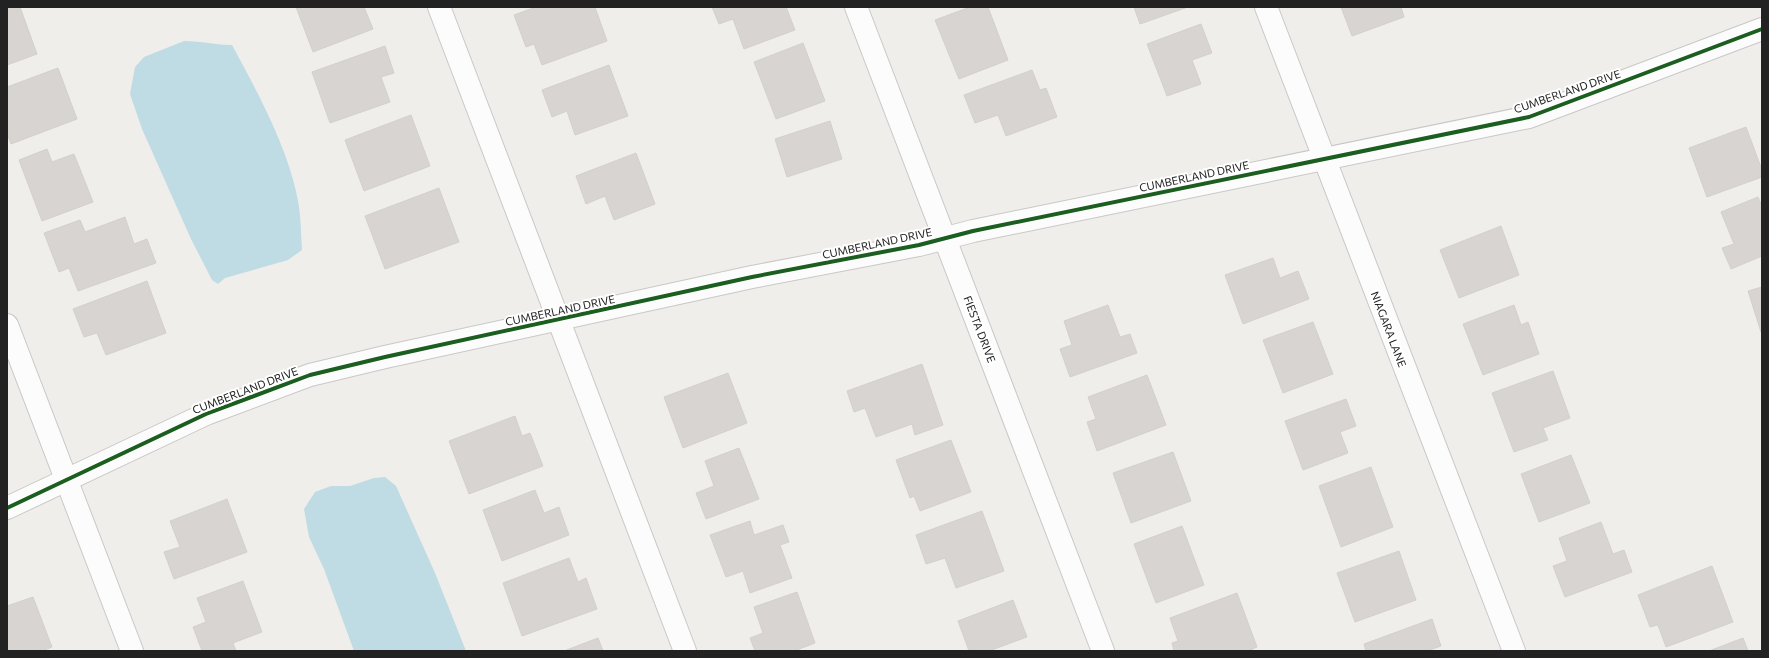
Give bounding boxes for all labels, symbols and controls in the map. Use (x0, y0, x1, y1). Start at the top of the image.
street label: CUMBERLAND DRIVE (1512, 67, 1622, 115)
street label: CUMBERLAND DRIVE (1138, 158, 1250, 194)
street label: CUMBERLAND DRIVE (821, 225, 933, 261)
street label: NIAGARA LANE (1369, 289, 1409, 369)
street label: CUMBERLAND DRIVE (504, 292, 616, 328)
street label: FIESTA DRIVE (961, 294, 999, 364)
street label: CUMBERLAND DRIVE (190, 364, 300, 416)

